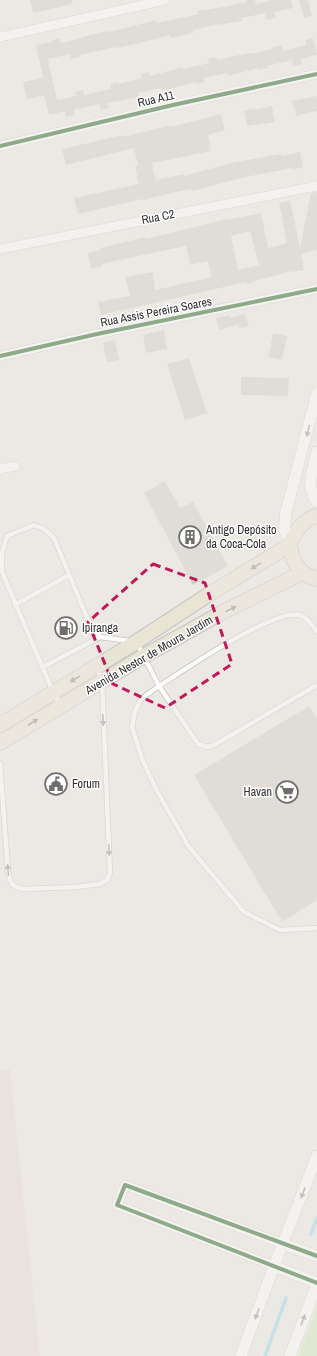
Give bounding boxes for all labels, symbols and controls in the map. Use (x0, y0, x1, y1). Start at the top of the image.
street label: Rua A11 (136, 87, 176, 111)
street label: Rua C2 (140, 206, 176, 228)
street label: Rua Assis Pereira Soares (99, 293, 213, 331)
one-way arrow (304, 425, 310, 437)
place label: Antigo Depósito da Coca-Cola (205, 522, 277, 552)
building icon: Antigo Depósito da Coca-Cola (177, 524, 203, 550)
one-way arrow (250, 562, 262, 569)
one-way arrow (225, 605, 236, 612)
street label: Avenida Nestor de Moura Jardim (81, 612, 216, 699)
fuel station icon: Ipiranga (53, 615, 79, 641)
place label: Ipiranga (82, 620, 119, 636)
one-way arrow (70, 675, 80, 683)
one-way arrow (100, 714, 106, 727)
one-way arrow (27, 719, 39, 726)
public building icon: Forum (43, 771, 69, 797)
place label: Forum (72, 776, 100, 792)
supermarket icon: Havan (274, 779, 300, 805)
place label: Havan (244, 784, 272, 800)
one-way arrow (105, 844, 112, 856)
one-way arrow (5, 864, 11, 876)
one-way arrow (299, 1187, 305, 1199)
one-way arrow (253, 1309, 259, 1321)
one-way arrow (301, 1314, 307, 1326)

